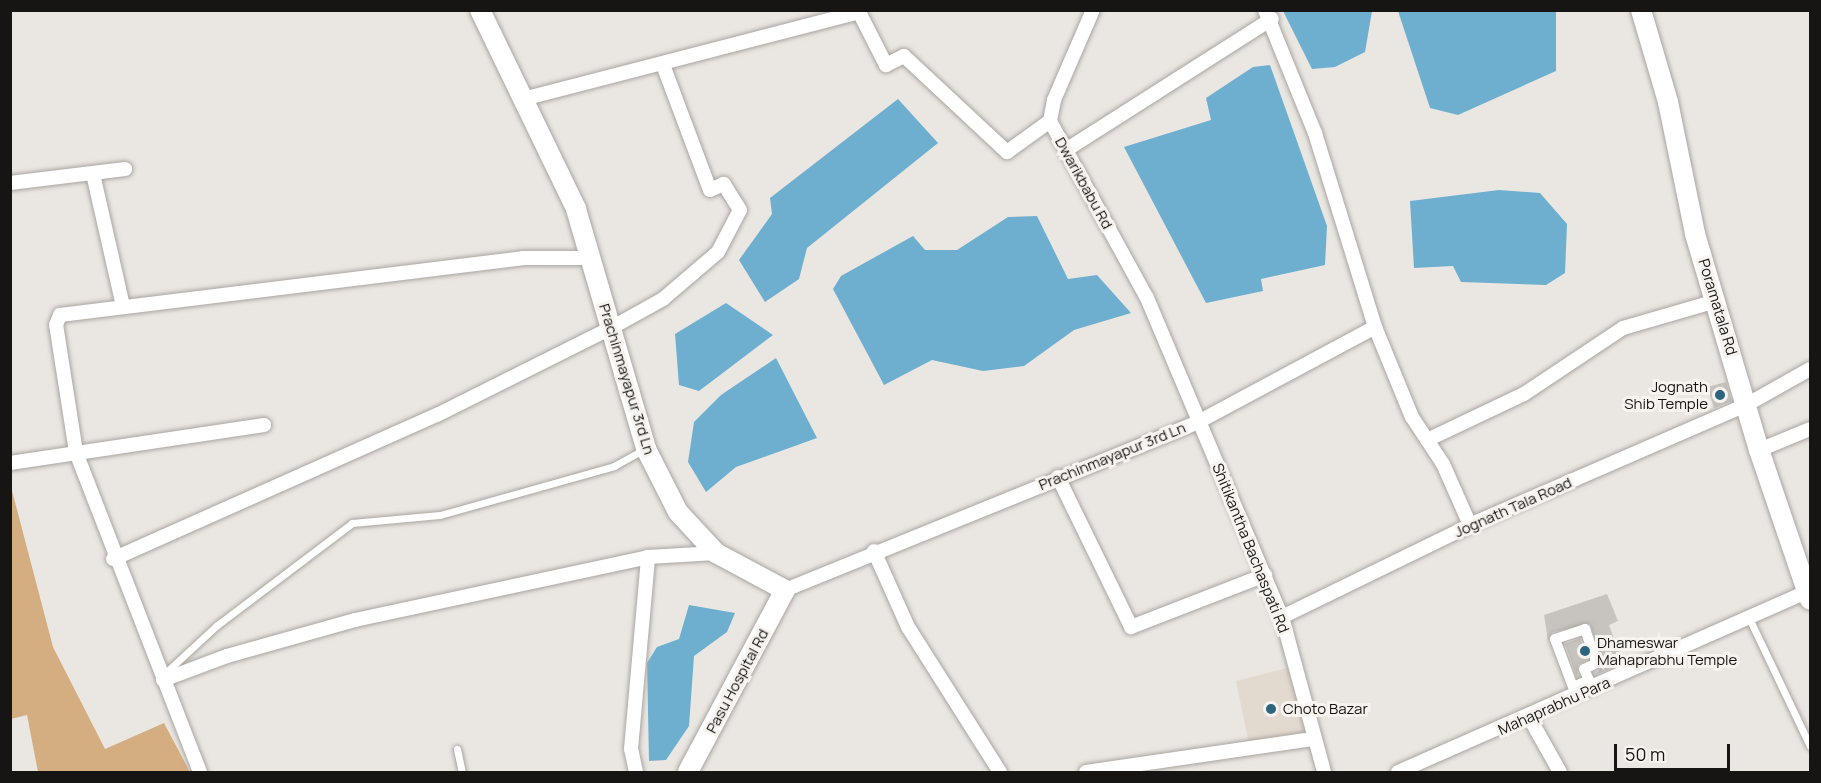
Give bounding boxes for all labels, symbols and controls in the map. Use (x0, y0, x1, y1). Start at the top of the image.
street label: Dwarikbabu Rd (1051, 134, 1117, 232)
street label: Poramatala Rd (1695, 257, 1741, 357)
street label: Prachinmayapur 3rd Ln (595, 301, 659, 457)
place label: Jognath Shib Temple (1624, 377, 1708, 412)
marker: Jognath Shib Temple (1713, 388, 1727, 402)
street label: Prachinmayapur 3rd Ln (1036, 418, 1188, 494)
street label: Shitikantha Bachaspati Rd (1209, 461, 1293, 635)
street label: Jognath Tala Road (1452, 473, 1574, 541)
street label: Pasu Hospital Rd (702, 626, 772, 736)
place label: Dhameswar Mahaprabhu Temple (1597, 633, 1737, 668)
marker: Dhameswar Mahaprabhu Temple (1578, 644, 1592, 658)
street label: Mahaprabhu Para (1495, 673, 1613, 739)
place label: Choto Bazar (1283, 700, 1368, 718)
marker: Choto Bazar (1264, 702, 1278, 716)
scale bar (1617, 732, 1732, 770)
text: 50 m (1625, 742, 1665, 766)

